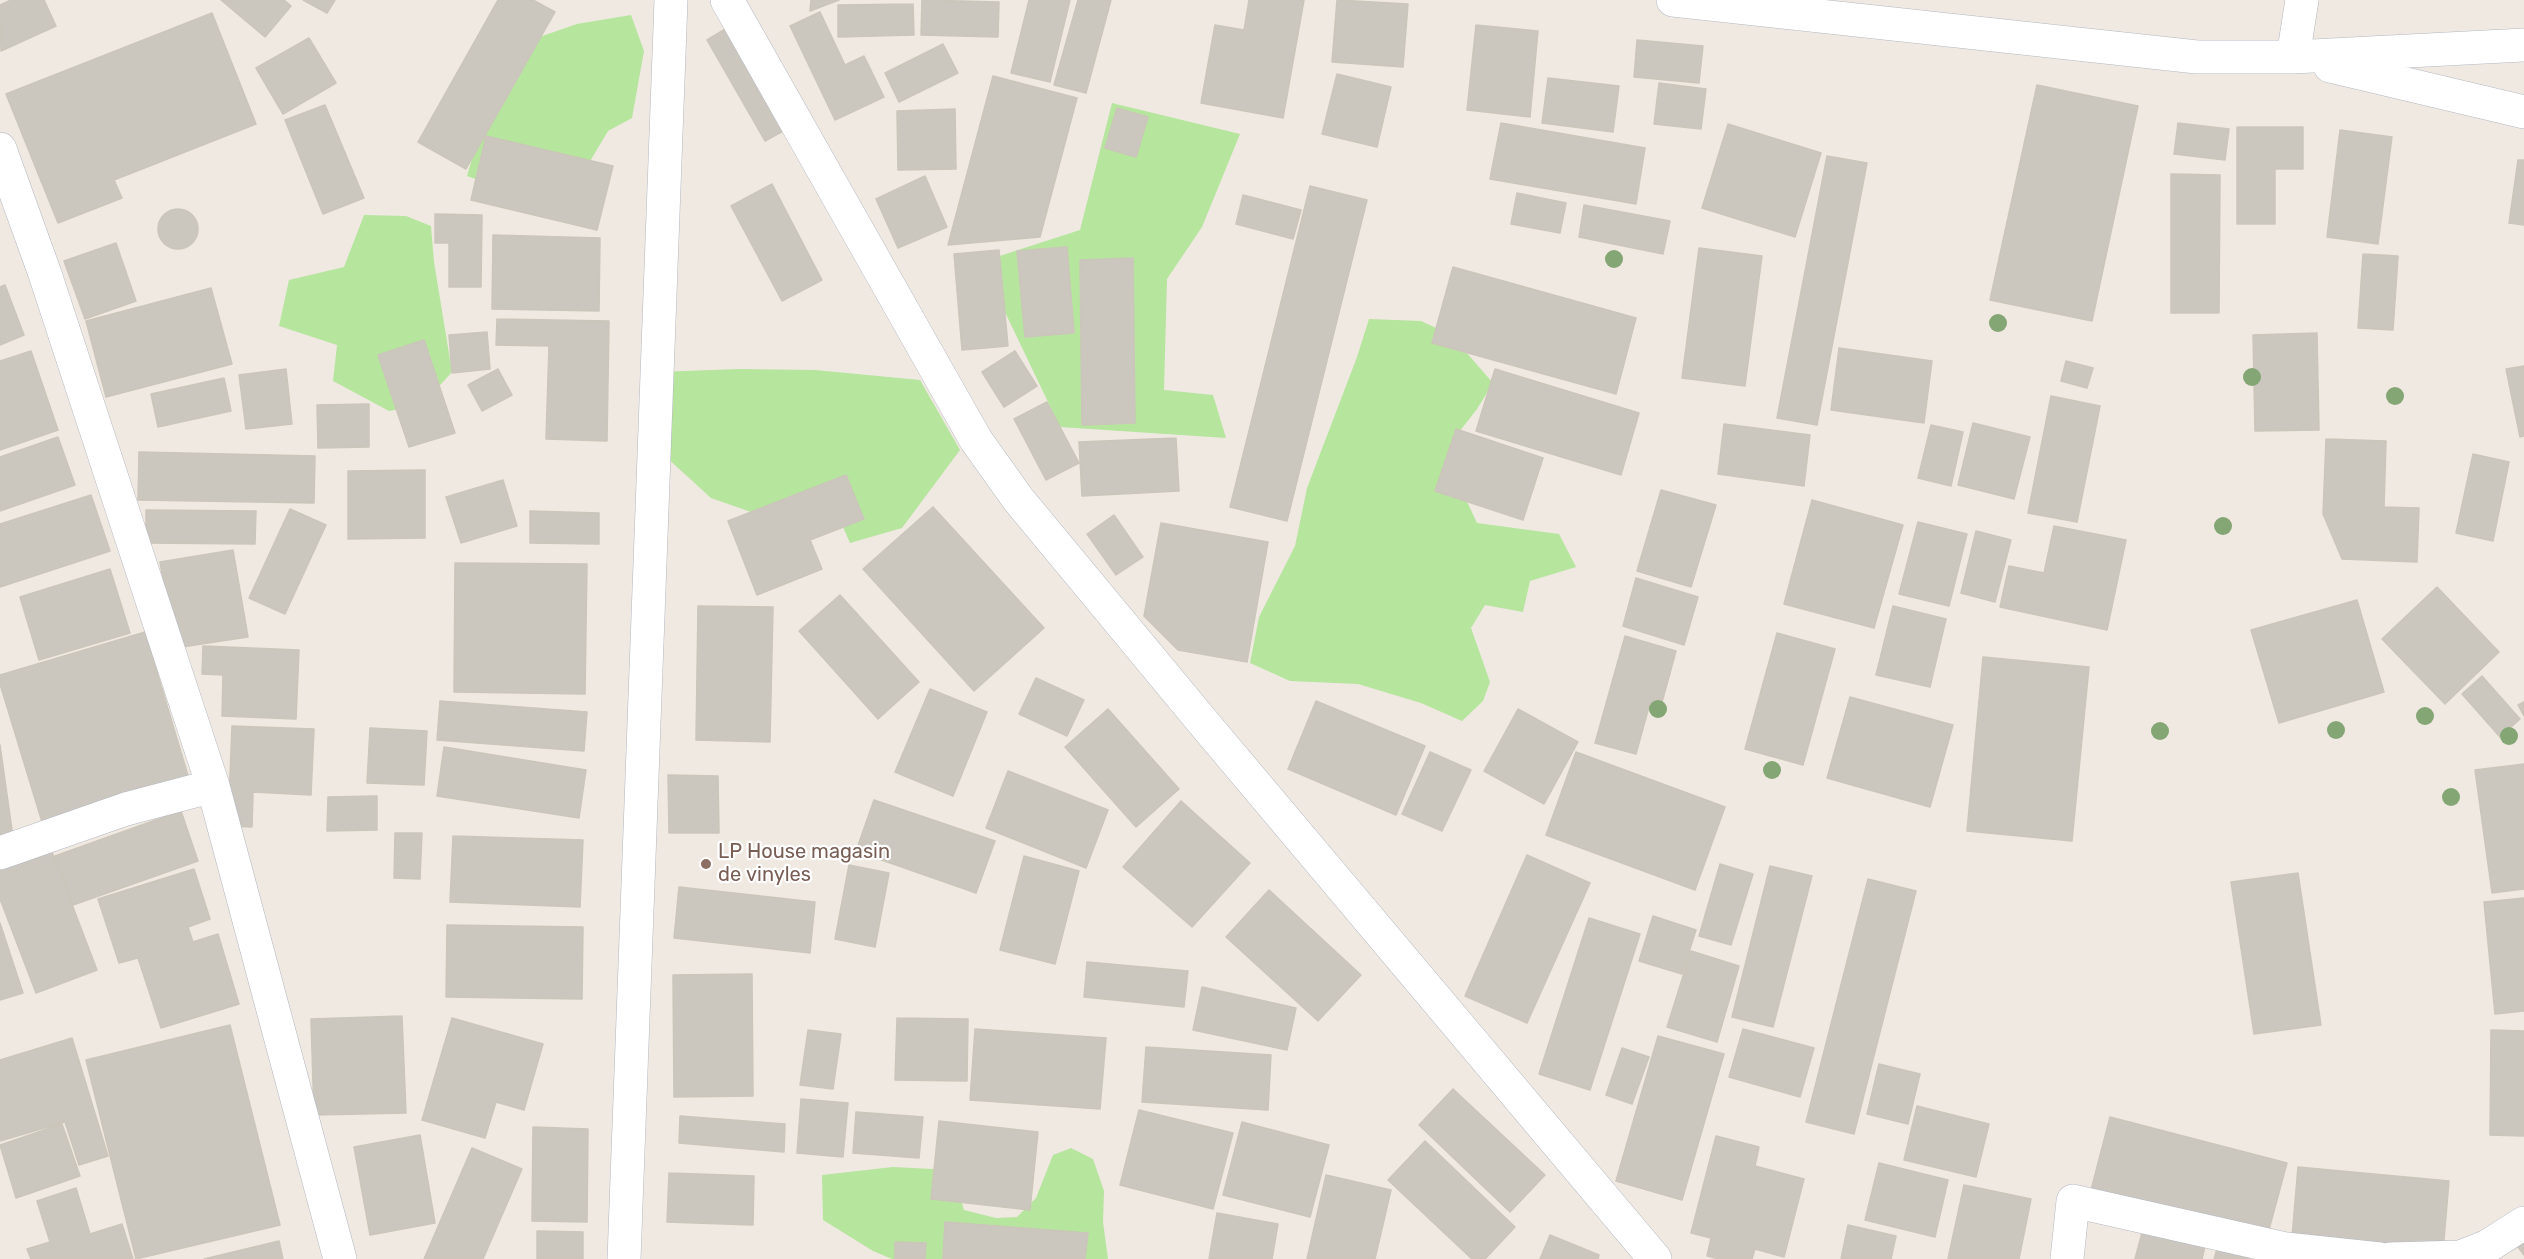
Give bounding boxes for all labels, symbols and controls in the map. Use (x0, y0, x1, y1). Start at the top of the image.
place label: LP House magasin de vinyles (718, 840, 890, 887)
marker: LP House magasin de vinyles (699, 857, 713, 871)

